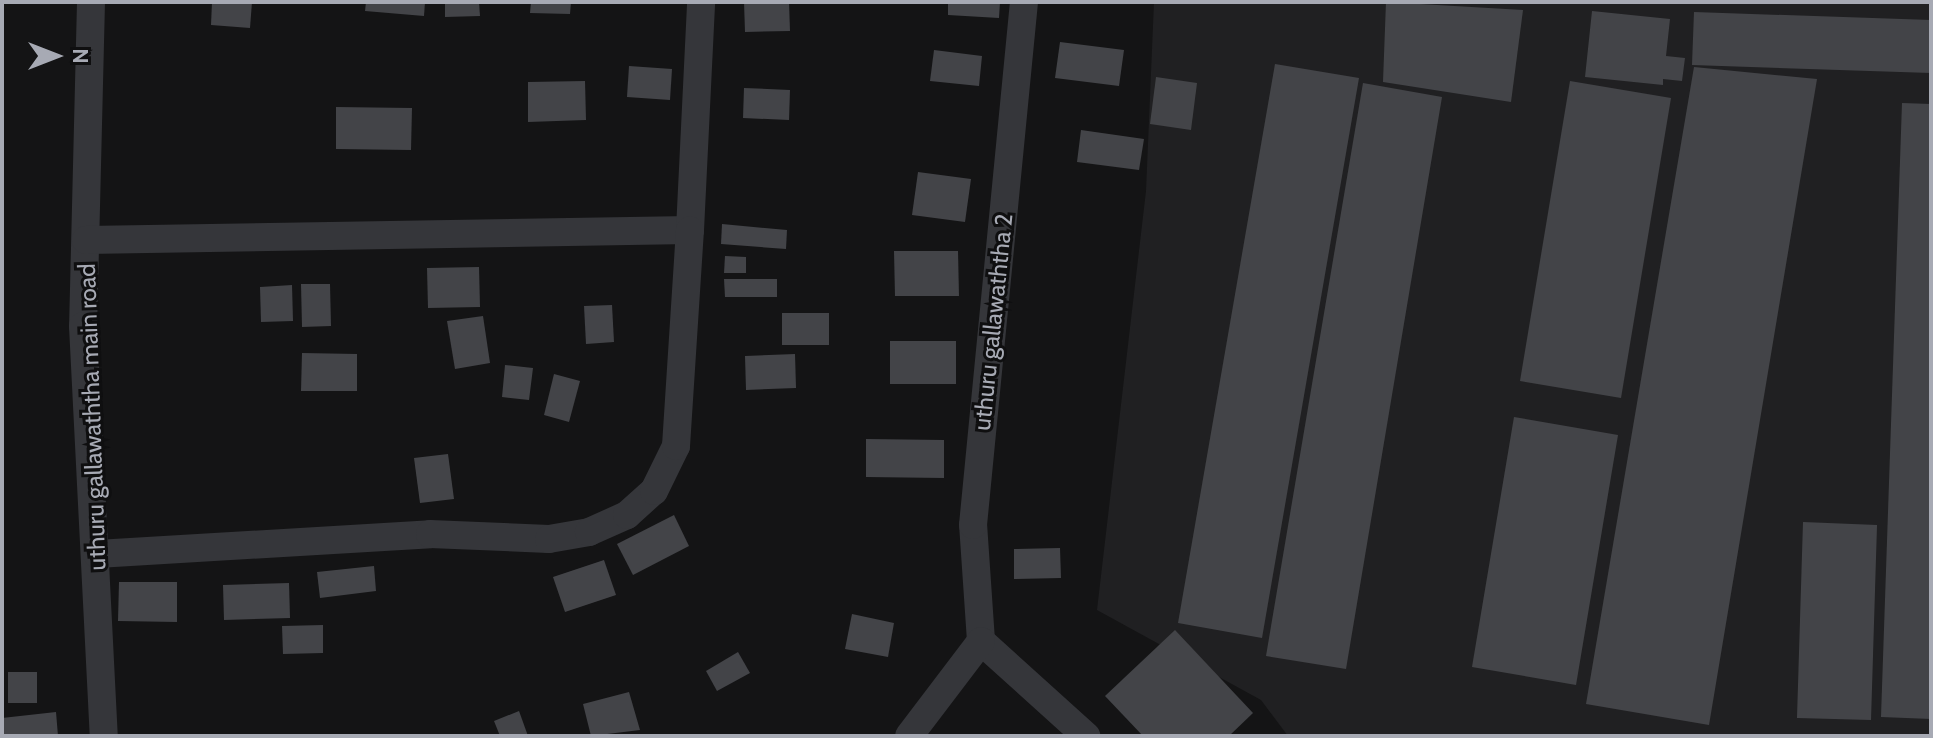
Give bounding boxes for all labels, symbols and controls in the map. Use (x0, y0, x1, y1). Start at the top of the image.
north arrow (16, 16, 96, 96)
text: N (67, 48, 94, 64)
street label: uthuru gallawaththa 2 (967, 212, 1019, 432)
street label: uthuru gallawaththa main road (72, 263, 112, 571)

